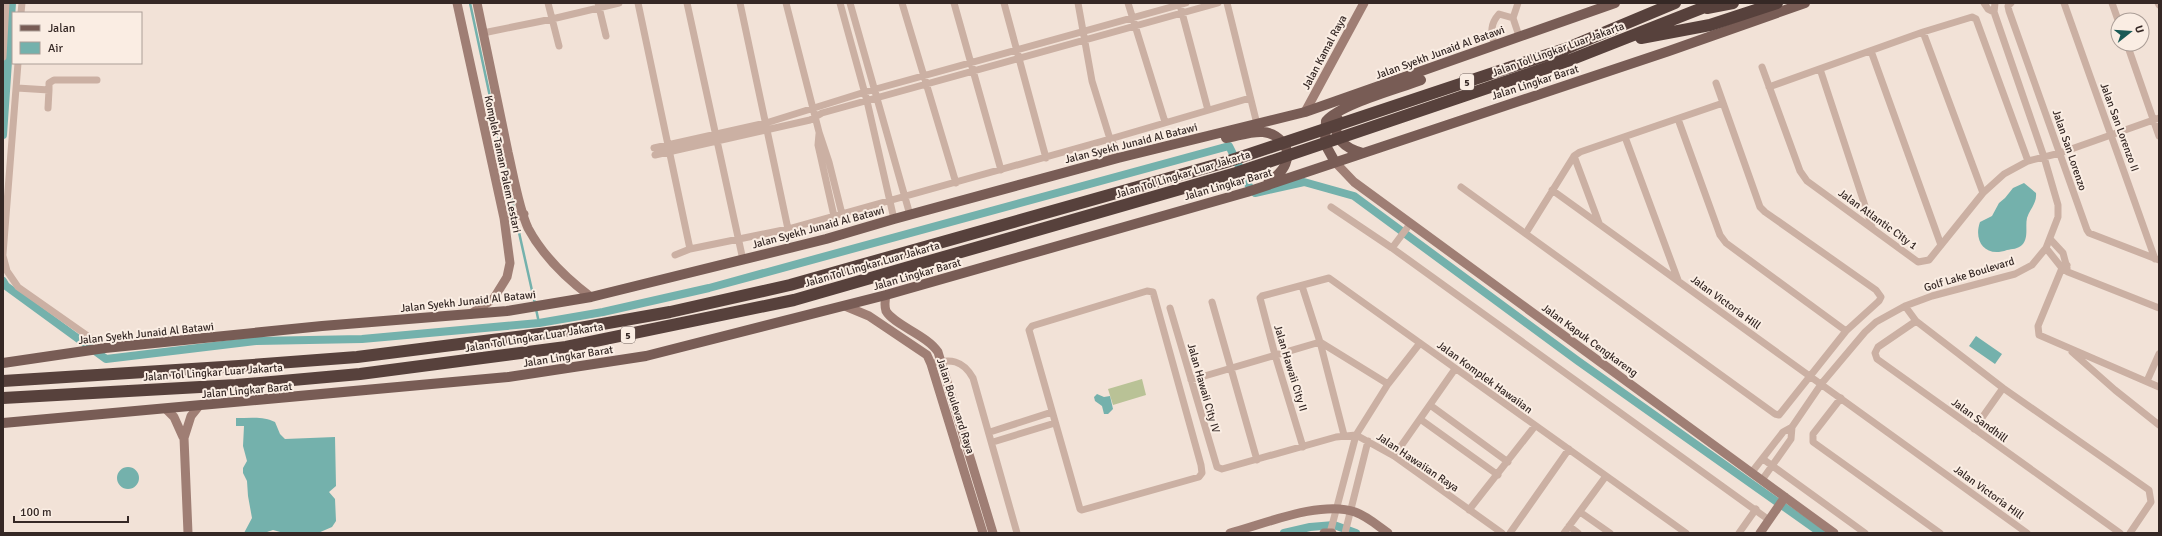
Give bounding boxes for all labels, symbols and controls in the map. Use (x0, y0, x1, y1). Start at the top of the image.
legend (12, 12, 142, 64)
north arrow (2110, 12, 2150, 52)
street label: Jalan Kamal Raya (1299, 13, 1350, 92)
street label: Jalan Tol Lingkar Luar Jakarta (1490, 19, 1626, 79)
text: Jalan (48, 21, 75, 36)
street label: Jalan Syekh Junaid Al Batawi (1374, 23, 1506, 82)
text: U (2132, 24, 2146, 35)
text: Air (48, 41, 64, 56)
street label: Jalan Lingkar Barat (1490, 62, 1581, 103)
road number: 5 (1460, 74, 1474, 90)
street label: Jalan San Lorenzo II (2097, 81, 2142, 173)
street label: Komplek Taman Palem Lestari (482, 94, 523, 234)
street label: Jalan San Lorenzo (2050, 108, 2090, 193)
street label: Jalan Syekh Junaid Al Batawi (1063, 121, 1199, 166)
street label: Jalan Tol Lingkar Luar Jakarta (1114, 148, 1252, 201)
street label: Jalan Lingkar Barat (1183, 166, 1274, 203)
street label: Jalan Atlantic City 1 (1836, 186, 1920, 252)
street label: Jalan Syekh Junaid Al Batawi (751, 204, 886, 251)
street label: Jalan Tol Lingkar Luar Jakarta (803, 239, 942, 290)
street label: Golf Lake Boulevard (1922, 255, 2016, 294)
street label: Jalan Lingkar Barat (872, 256, 963, 293)
street label: Jalan Victoria Hill (1688, 273, 1763, 332)
street label: Jalan Syekh Junaid Al Batawi (400, 288, 537, 315)
street label: Jalan Kapuk Cengkareng (1539, 301, 1640, 380)
street label: Jalan Syekh Junaid Al Batawi (78, 320, 215, 347)
street label: Jalan Tol Lingkar Luar Jakarta (464, 320, 605, 355)
street label: Jalan Hawaii City II (1271, 323, 1310, 413)
road number: 5 (621, 327, 635, 343)
street label: Jalan Komplek Hawaiian (1435, 338, 1535, 416)
street label: Jalan Hawaii City IV (1184, 342, 1223, 435)
street label: Jalan Lingkar Barat (522, 343, 614, 370)
street label: Jalan Boulevard Raya (934, 357, 977, 456)
street label: Jalan Tol Lingkar Luar Jakarta (143, 361, 284, 384)
street label: Jalan Lingkar Barat (201, 380, 293, 401)
street label: Jalan Sandhill (1949, 396, 2010, 445)
street label: Jalan Hawaiian Raya (1374, 430, 1462, 495)
street label: Jalan Victoria Hill (1951, 463, 2026, 522)
scale bar (14, 498, 128, 524)
text: 100 m (20, 505, 52, 520)

